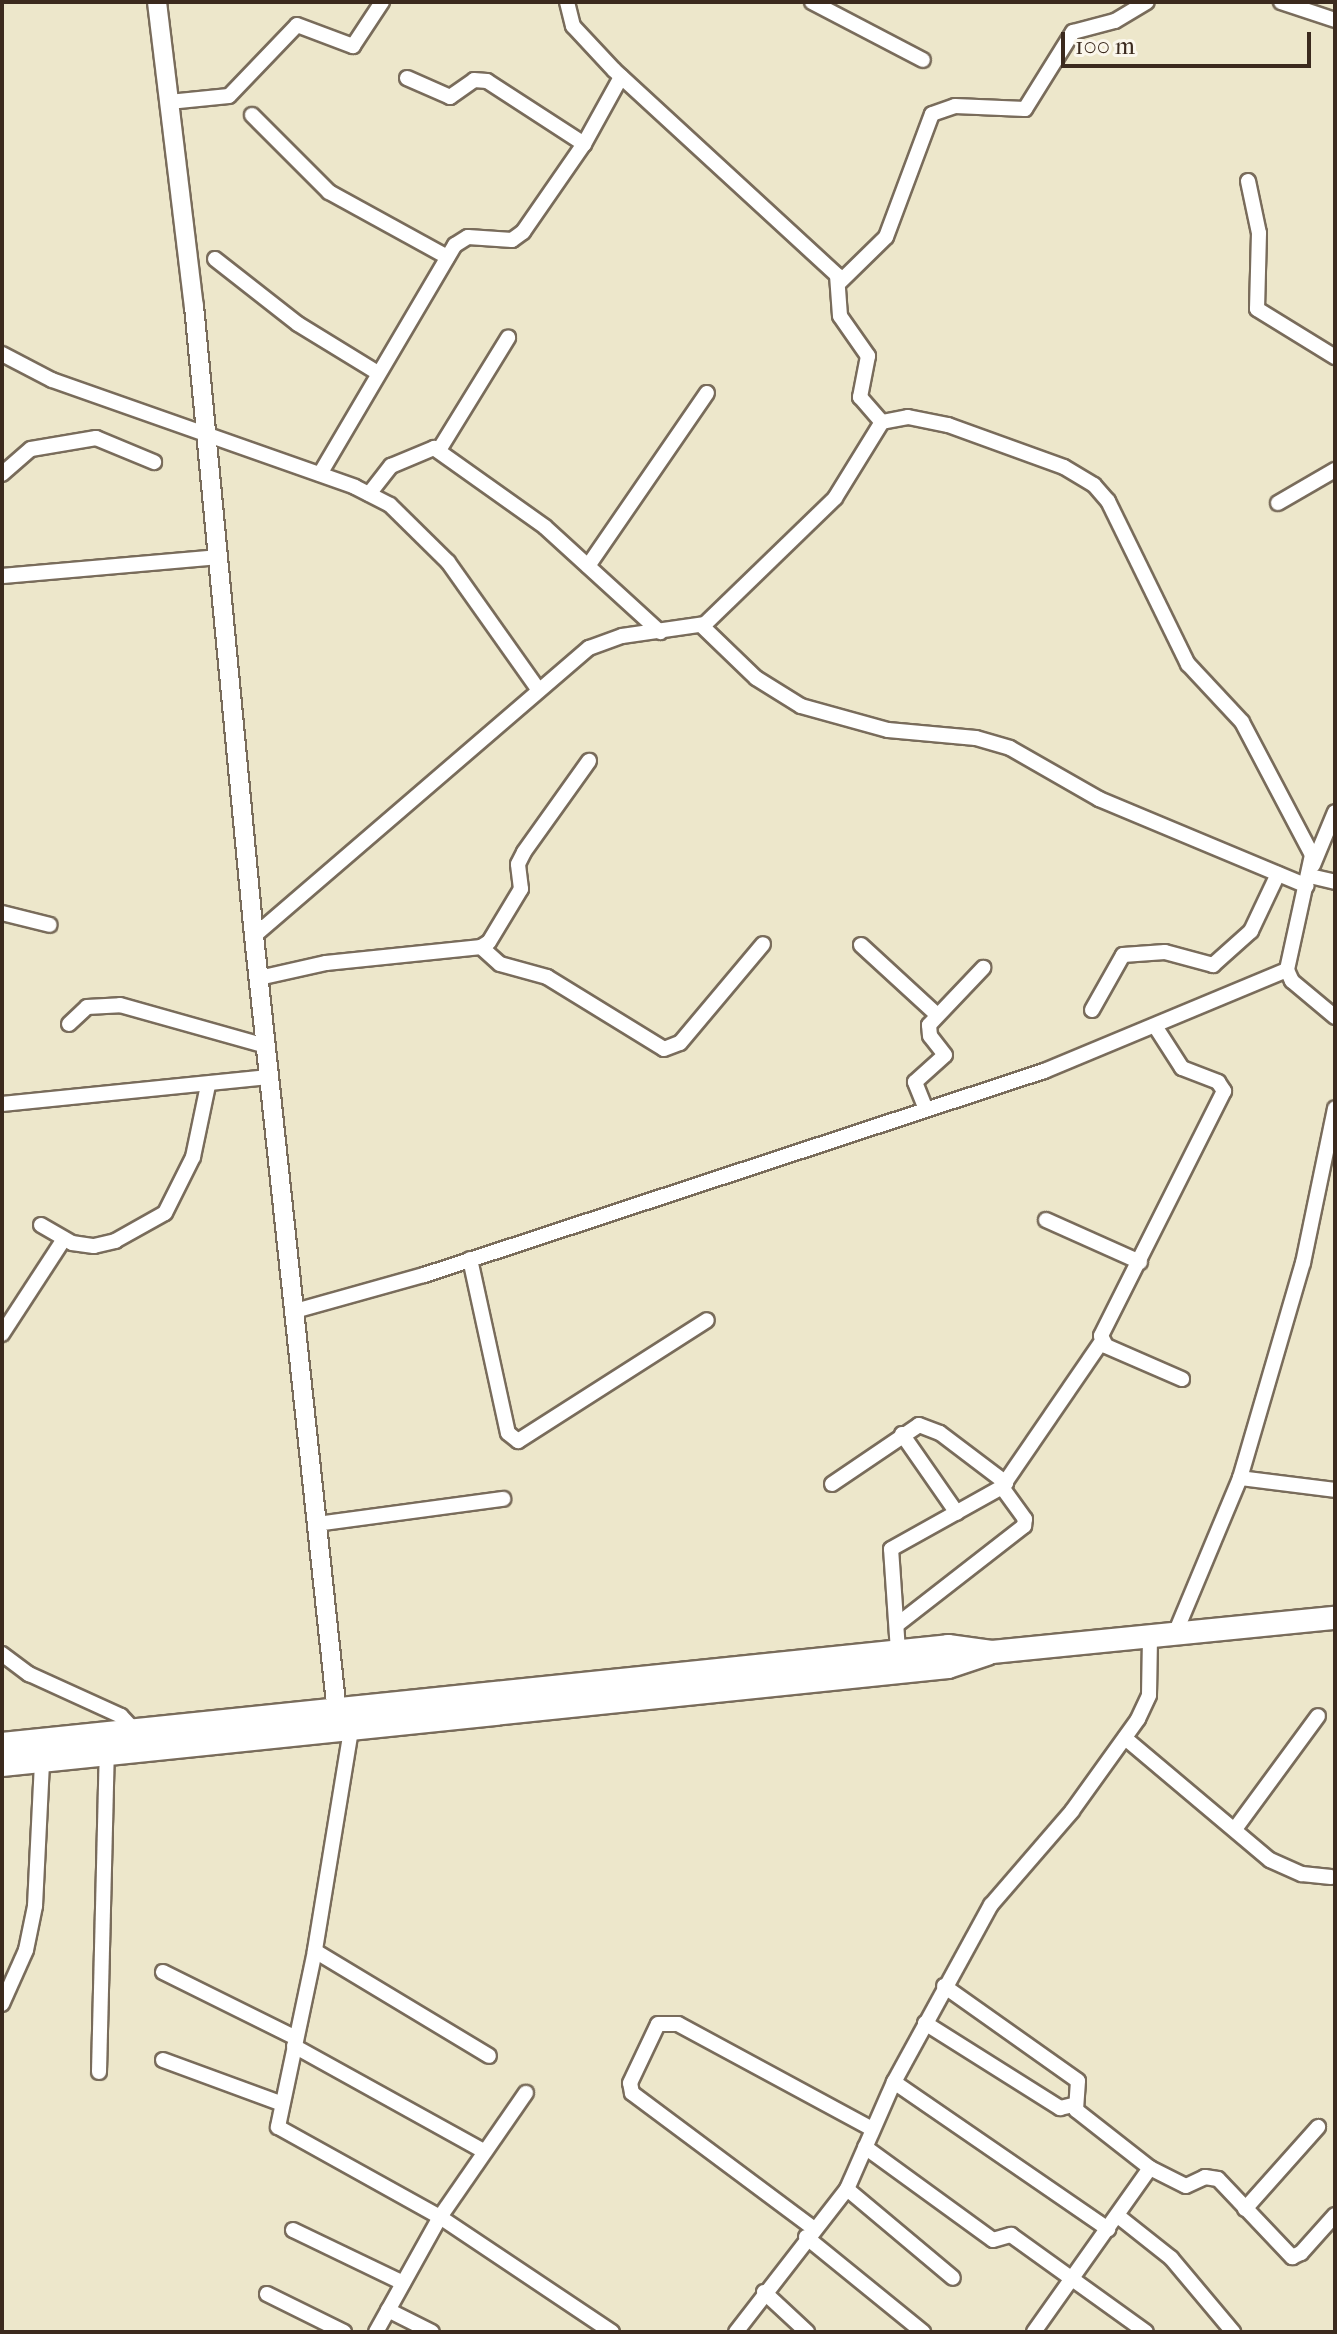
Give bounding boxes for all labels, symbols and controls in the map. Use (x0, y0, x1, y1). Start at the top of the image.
scale bar (1065, 16, 1315, 66)
text: 100 m (1075, 32, 1135, 60)

